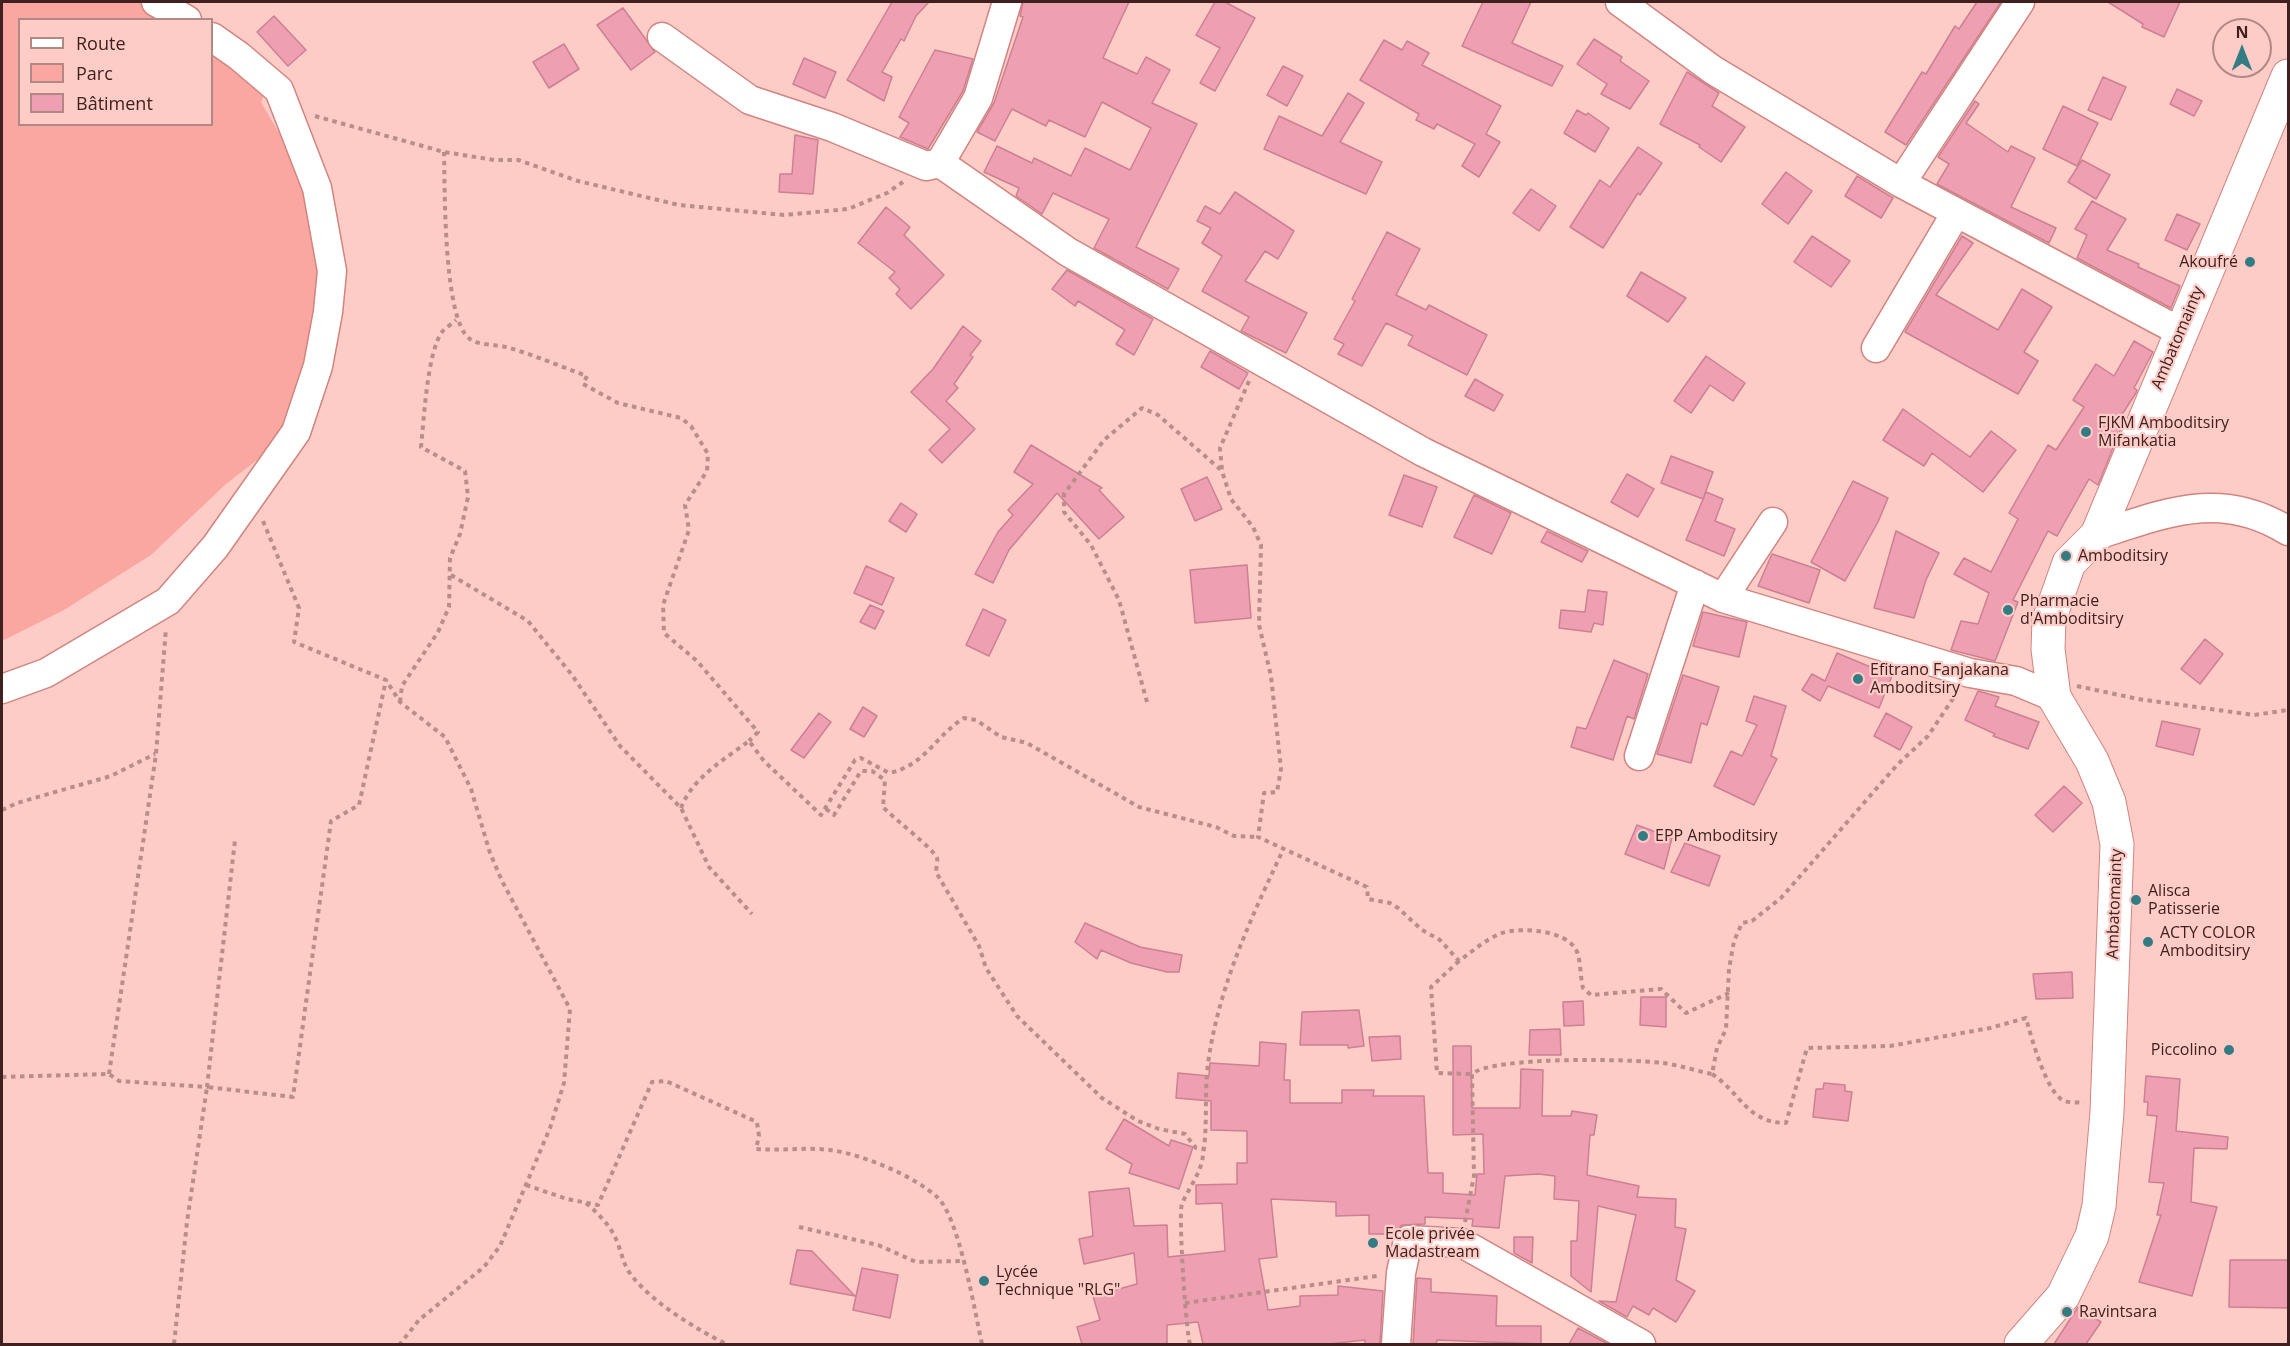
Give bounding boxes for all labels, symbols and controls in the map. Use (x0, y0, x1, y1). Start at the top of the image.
legend (18, 18, 213, 126)
north arrow (2212, 18, 2272, 78)
text: N (2235, 21, 2249, 43)
text: Route (76, 31, 126, 55)
text: Parc (76, 61, 113, 85)
text: Bâtiment (76, 91, 153, 115)
place label: Akoufré (2179, 252, 2238, 272)
marker: Akoufré (2243, 255, 2257, 269)
street label: Ambatomainty (2148, 284, 2208, 392)
place label: FJKM Amboditsiry Mifankatia (2098, 413, 2229, 451)
marker: FJKM Amboditsiry Mifankatia (2079, 425, 2093, 439)
place label: Amboditsiry (2078, 546, 2168, 566)
marker: Amboditsiry (2059, 549, 2073, 563)
place label: Pharmacie d'Amboditsiry (2020, 591, 2123, 629)
marker: Pharmacie d'Amboditsiry (2001, 603, 2015, 617)
place label: Efitrano Fanjakana Amboditsiry (1870, 660, 2009, 698)
marker: Efitrano Fanjakana Amboditsiry (1851, 672, 1865, 686)
place label: EPP Amboditsiry (1655, 826, 1777, 846)
marker: EPP Amboditsiry (1636, 829, 1650, 843)
street label: Ambatomainty (2103, 849, 2127, 959)
place label: Alisca Patisserie (2148, 881, 2220, 919)
marker: Alisca Patisserie (2129, 893, 2143, 907)
place label: ACTY COLOR Amboditsiry (2160, 923, 2255, 961)
marker: ACTY COLOR Amboditsiry (2141, 935, 2155, 949)
place label: Piccolino (2151, 1040, 2217, 1060)
marker: Piccolino (2222, 1043, 2236, 1057)
place label: Ecole privée Madastream (1385, 1224, 1480, 1262)
marker: Ecole privée Madastream (1366, 1236, 1380, 1250)
place label: Lycée Technique "RLG" (996, 1262, 1120, 1300)
marker: Lycée Technique "RLG" (977, 1274, 991, 1288)
place label: Ravintsara (2079, 1302, 2157, 1322)
marker: Ravintsara (2060, 1305, 2074, 1319)

